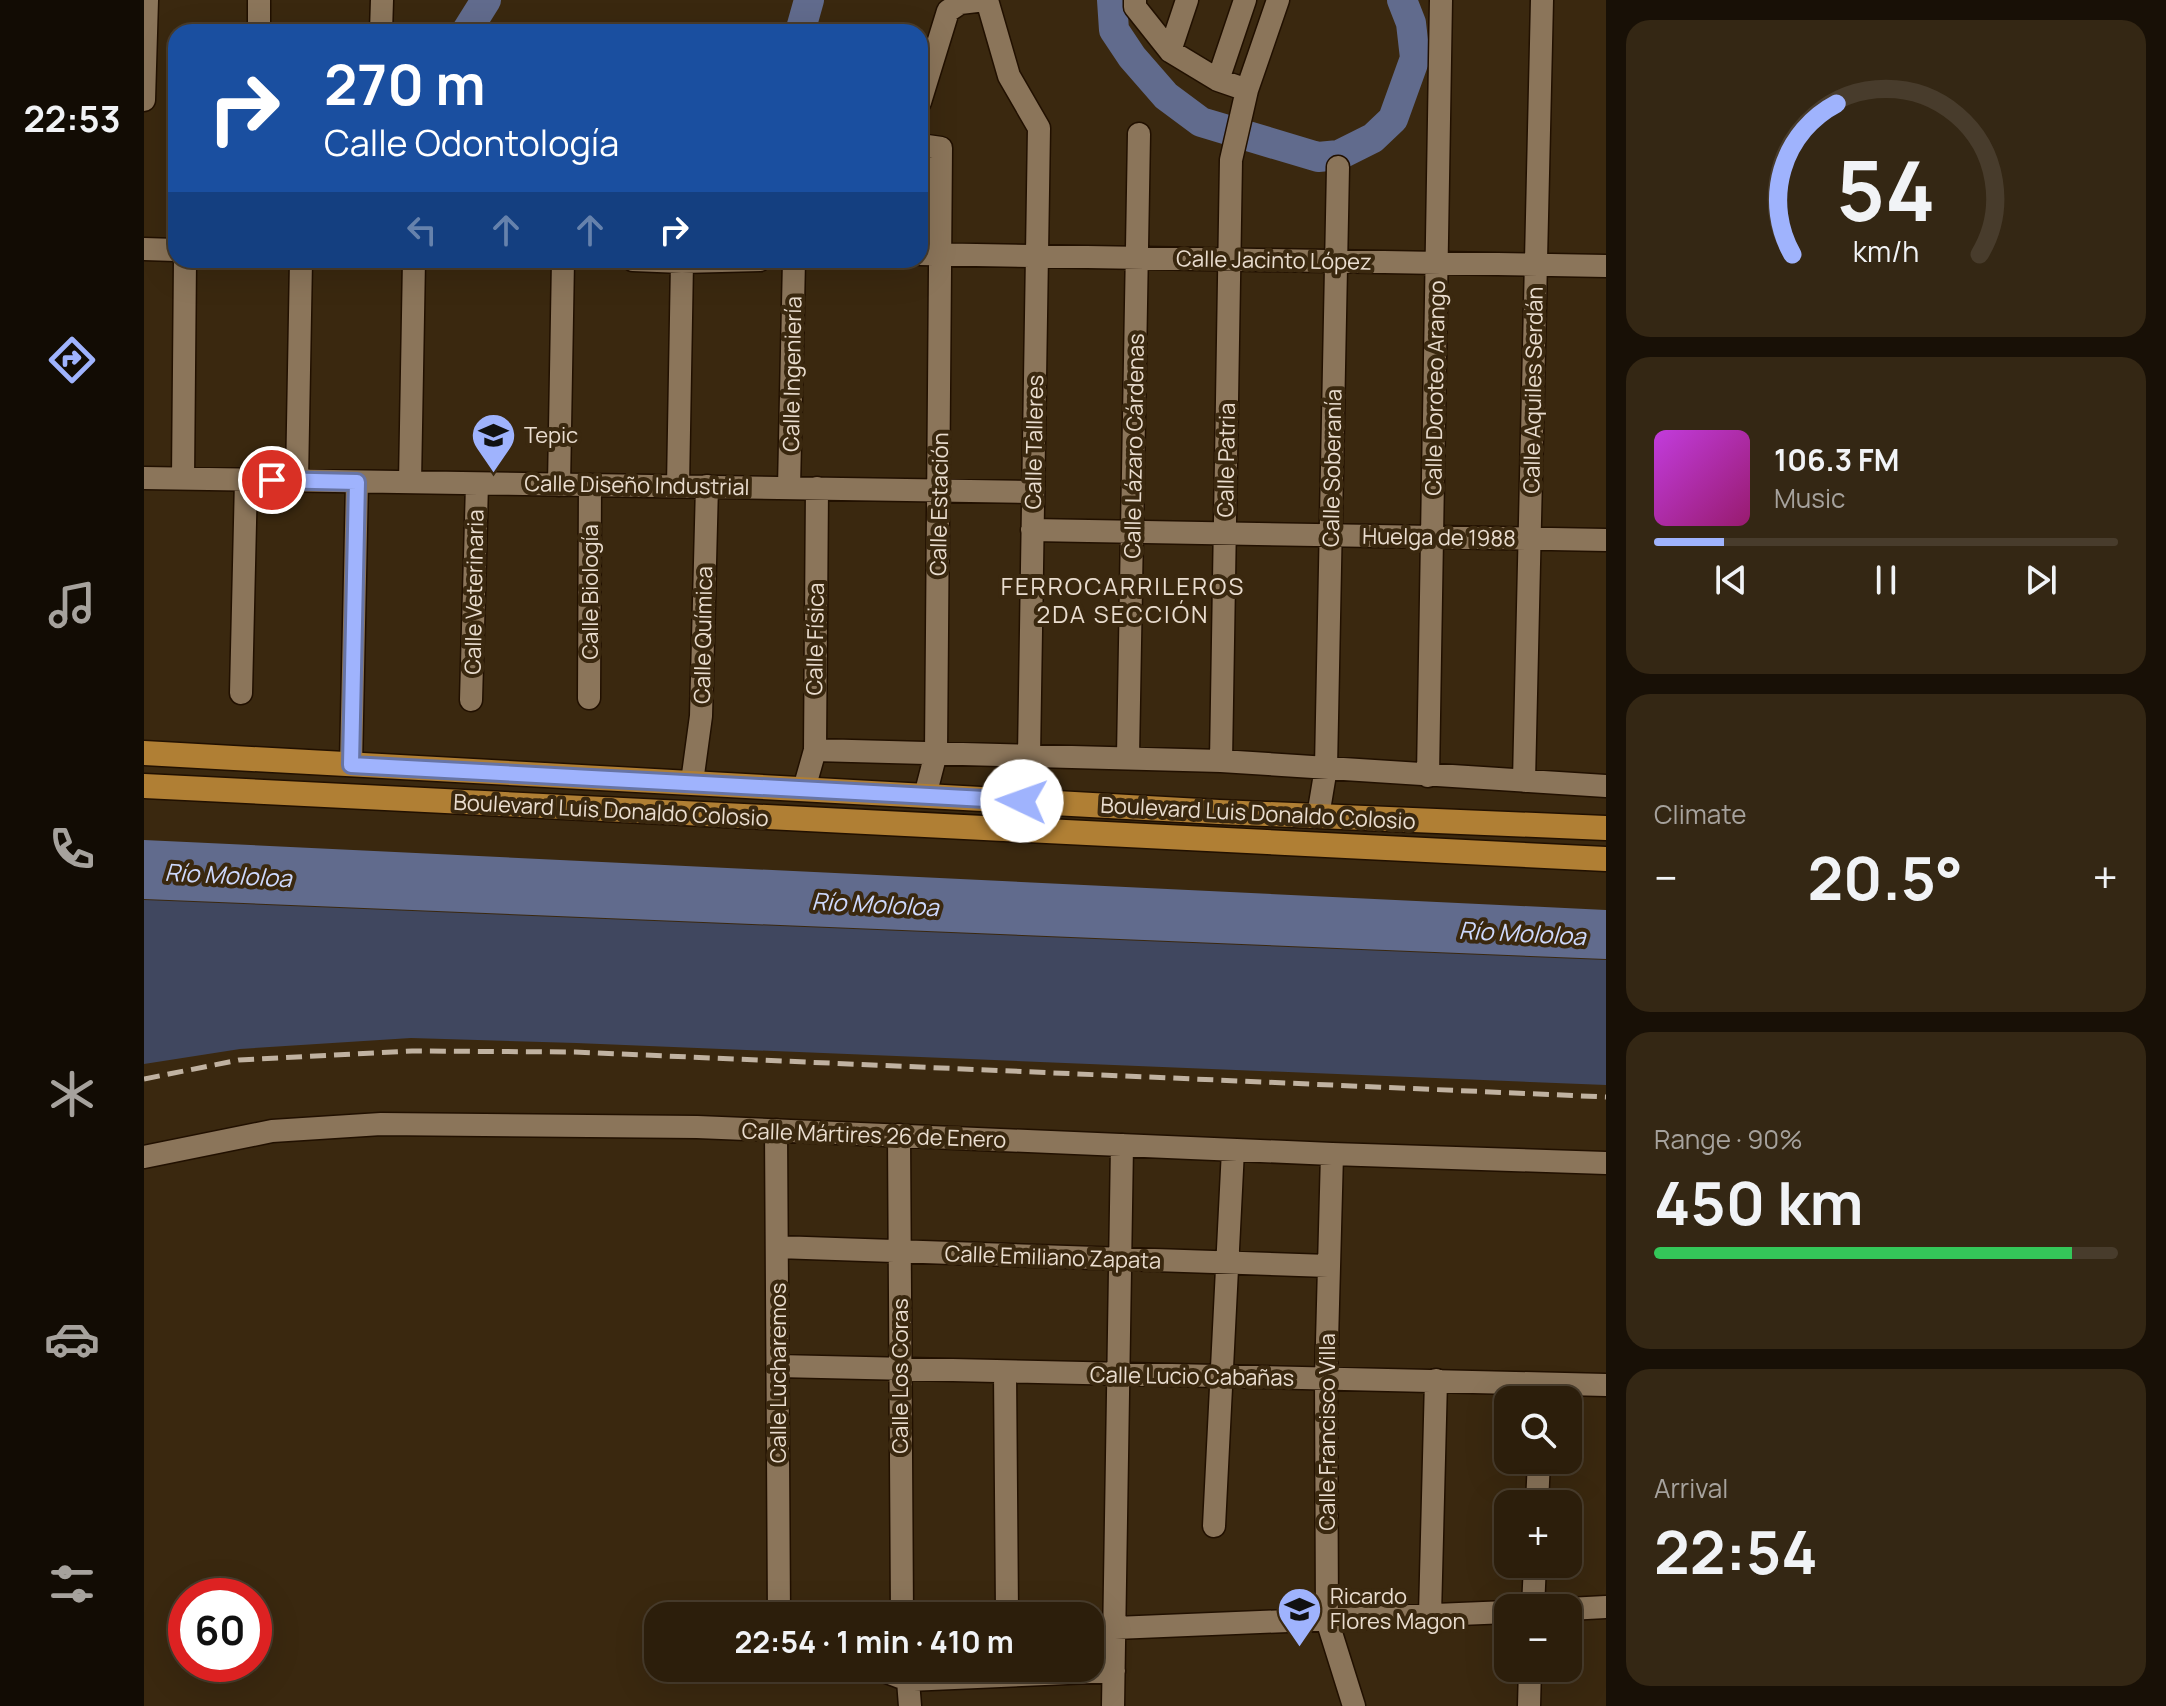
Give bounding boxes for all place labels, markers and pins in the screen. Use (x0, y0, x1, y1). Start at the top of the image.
school or university icon: Tepic (469, 411, 517, 474)
place label: Tepic (524, 420, 578, 450)
pin (238, 446, 306, 514)
place label: Ricardo Flores Magon (1330, 1581, 1466, 1636)
school or university icon: Ricardo Flores Magon (1275, 1585, 1323, 1648)

